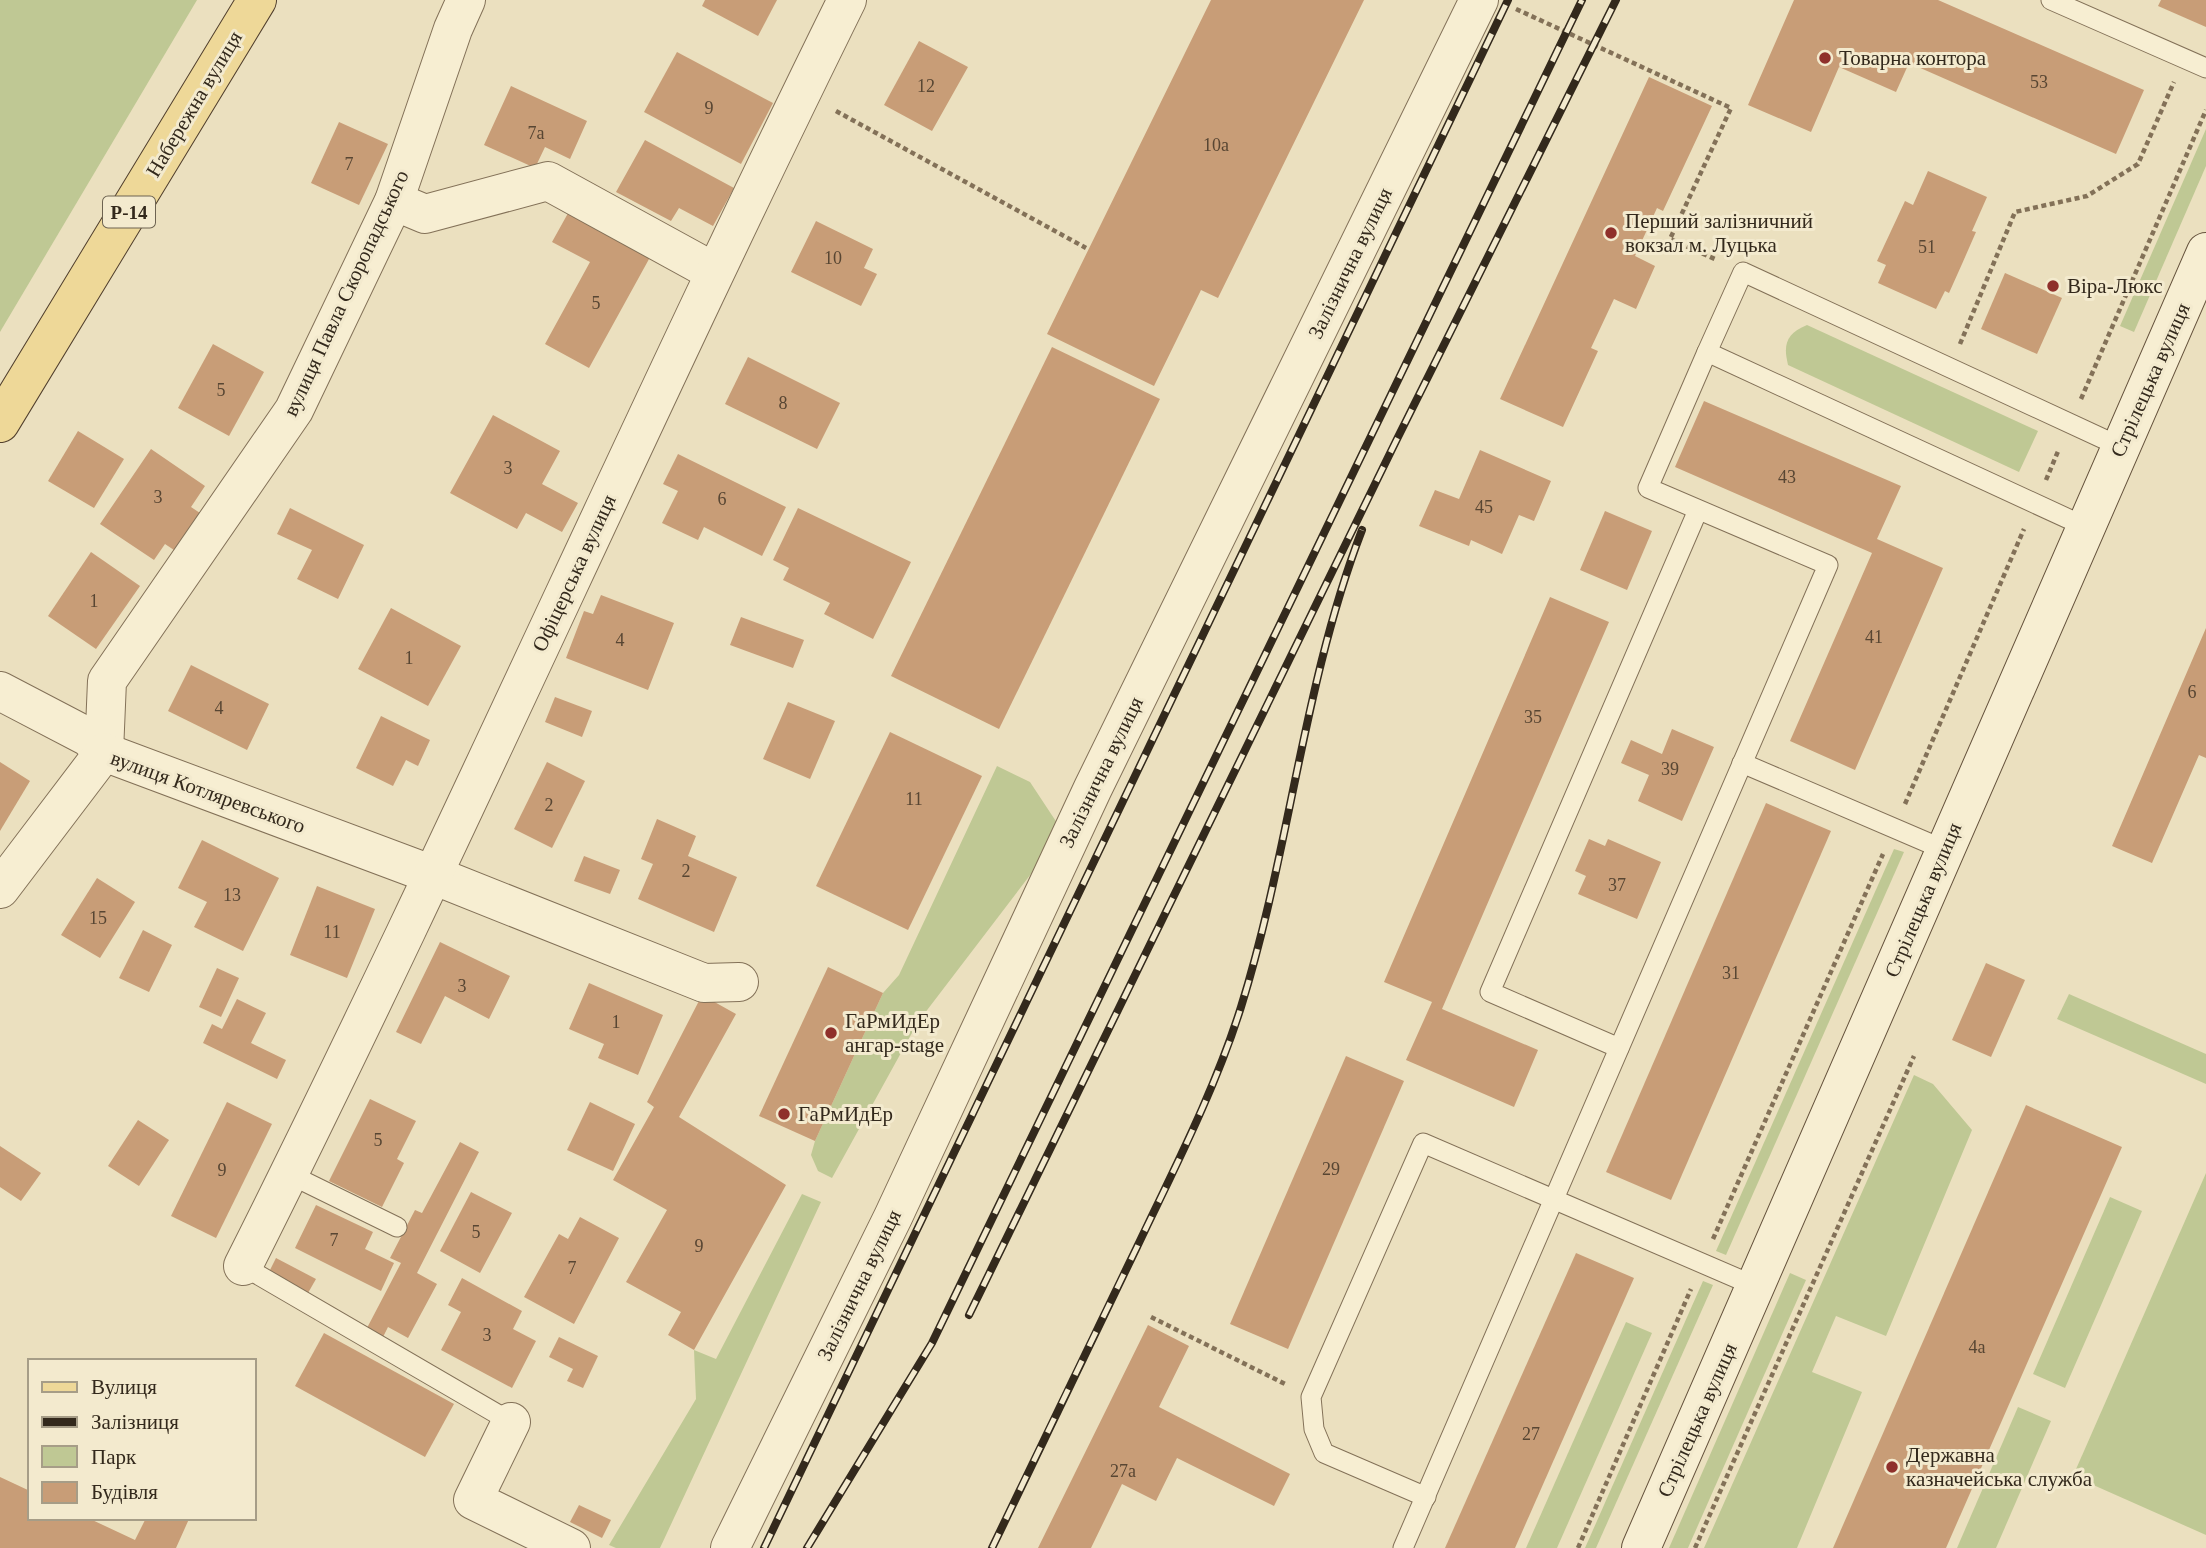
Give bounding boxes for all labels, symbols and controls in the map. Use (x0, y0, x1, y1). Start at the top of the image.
street label: Набережна вулиця (141, 26, 247, 181)
place label: Товарна контора (1839, 46, 1987, 70)
marker: Товарна контора (1817, 50, 1833, 66)
house number: 53 (2030, 72, 2048, 92)
house number: 12 (917, 76, 935, 96)
house number: 9 (705, 98, 714, 118)
house number: 7а (528, 123, 545, 143)
house number: 10а (1203, 135, 1229, 155)
house number: 7 (345, 154, 354, 174)
street label: вулиця Павла Скоропадського (278, 166, 414, 420)
street label: Залізнична вулиця (1303, 183, 1397, 342)
road number: Р-14 (103, 196, 155, 228)
place label: Перший залізничний вокзал м. Луцька (1625, 209, 1813, 257)
marker: Перший залізничний вокзал м. Луцька (1603, 225, 1619, 241)
house number: 51 (1918, 237, 1936, 257)
house number: 10 (824, 248, 842, 268)
place label: Віра-Люкс (2067, 274, 2163, 298)
marker: Віра-Люкс (2045, 278, 2061, 294)
house number: 5 (592, 293, 601, 313)
street label: Стрілецька вулиця (2105, 299, 2195, 461)
house number: 5 (217, 380, 226, 400)
house number: 8 (779, 393, 788, 413)
house number: 3 (504, 458, 513, 478)
house number: 43 (1778, 467, 1796, 487)
house number: 3 (154, 487, 163, 507)
house number: 6 (718, 489, 727, 509)
street label: Офіцерська вулиця (527, 490, 621, 655)
house number: 45 (1475, 497, 1493, 517)
house number: 1 (90, 591, 99, 611)
house number: 41 (1865, 627, 1883, 647)
house number: 4 (616, 630, 625, 650)
house number: 1 (405, 648, 414, 668)
house number: 6 (2188, 682, 2197, 702)
street label: Залізнична вулиця (1054, 692, 1148, 851)
house number: 4 (215, 698, 224, 718)
house number: 35 (1524, 707, 1542, 727)
street label: вулиця Котляревського (107, 746, 309, 838)
house number: 39 (1661, 759, 1679, 779)
house number: 11 (905, 789, 923, 809)
house number: 2 (545, 795, 554, 815)
street label: Стрілецька вулиця (1880, 819, 1967, 981)
house number: 2 (682, 861, 691, 881)
house number: 37 (1608, 875, 1626, 895)
house number: 13 (223, 885, 241, 905)
house number: 15 (89, 908, 107, 928)
house number: 11 (323, 922, 341, 942)
house number: 31 (1722, 963, 1740, 983)
house number: 3 (458, 976, 467, 996)
place label: ГаРмИдЕр ангар-stage (845, 1009, 944, 1057)
house number: 1 (612, 1012, 621, 1032)
marker: ГаРмИдЕр ангар-stage (823, 1025, 839, 1041)
place label: ГаРмИдЕр (798, 1102, 893, 1126)
marker: ГаРмИдЕр (776, 1106, 792, 1122)
house number: 5 (374, 1130, 383, 1150)
house number: 29 (1322, 1159, 1340, 1179)
house number: 9 (218, 1160, 227, 1180)
street label: Залізнична вулиця (812, 1205, 906, 1364)
house number: 5 (472, 1222, 481, 1242)
house number: 7 (330, 1230, 339, 1250)
house number: 9 (695, 1236, 704, 1256)
house number: 7 (568, 1258, 577, 1278)
house number: 3 (483, 1325, 492, 1345)
house number: 4а (1969, 1337, 1986, 1357)
street label: Стрілецька вулиця (1652, 1339, 1742, 1501)
legend (28, 1359, 256, 1520)
text: Вулиця (91, 1375, 157, 1399)
text: Залізниця (91, 1410, 179, 1434)
house number: 27 (1522, 1424, 1540, 1444)
place label: Державна казначейська служба (1906, 1443, 2093, 1491)
text: Парк (91, 1445, 137, 1469)
marker: Державна казначейська служба (1884, 1459, 1900, 1475)
house number: 27а (1110, 1461, 1136, 1481)
text: Будівля (91, 1480, 158, 1504)

